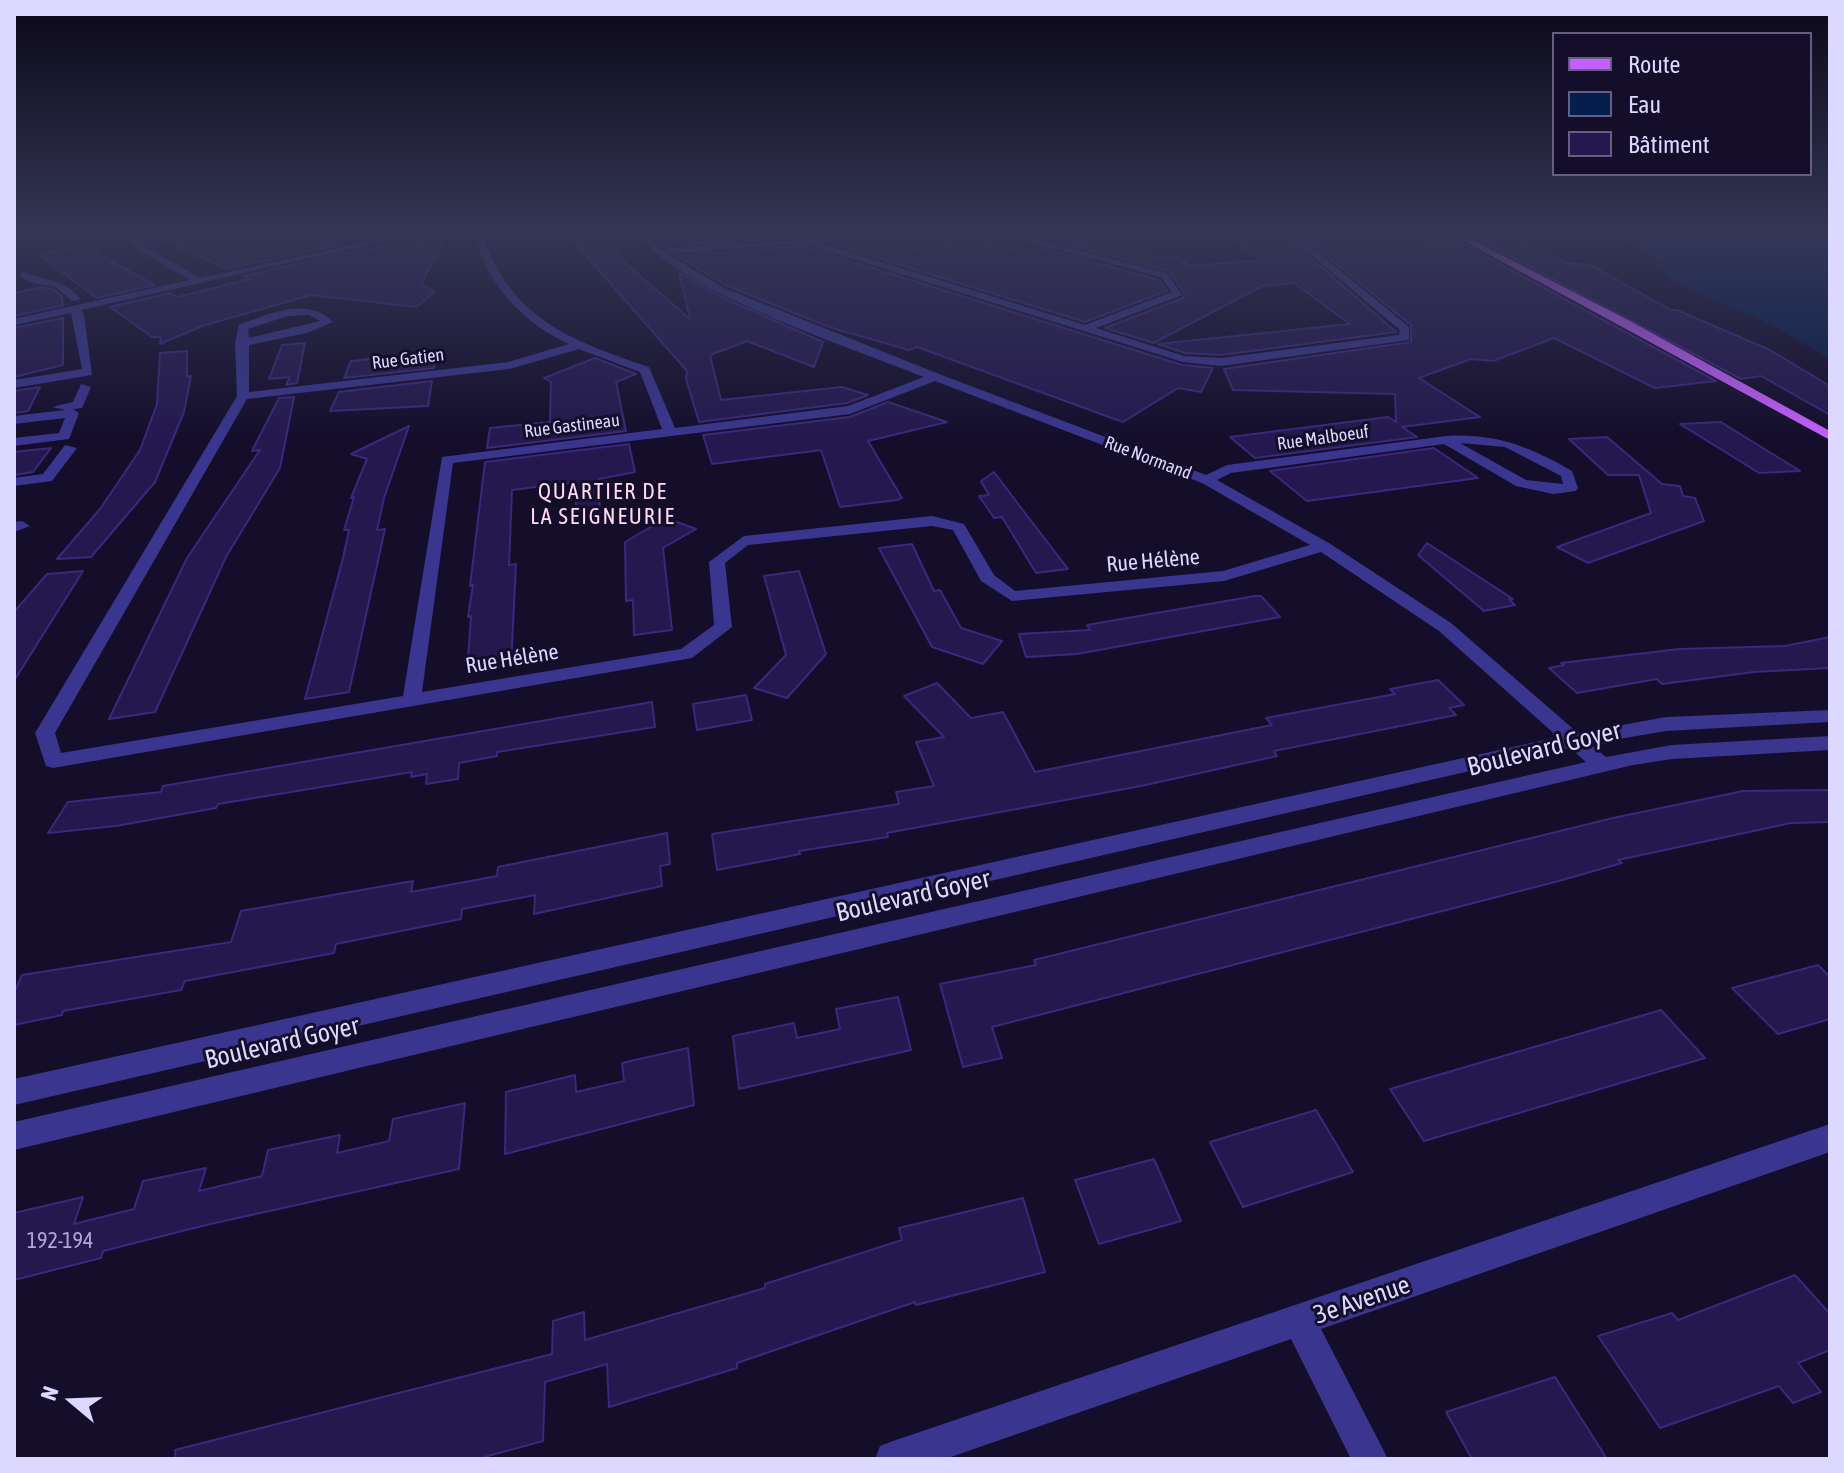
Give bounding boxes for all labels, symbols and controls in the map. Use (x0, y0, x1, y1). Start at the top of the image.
legend (1552, 32, 1812, 176)
text: Route (1628, 51, 1680, 78)
text: Eau (1628, 91, 1661, 118)
text: Bâtiment (1628, 131, 1710, 158)
street label: Rue Gatien (371, 344, 445, 374)
street label: Rue Gastineau (523, 409, 621, 443)
street label: Rue Malboeuf (1276, 421, 1370, 455)
street label: Rue Normand (1102, 432, 1194, 484)
district label: QUARTIER DE LA SEIGNEURIE (530, 479, 676, 530)
street label: Rue Hélène (1105, 544, 1201, 578)
street label: Rue Hélène (464, 639, 560, 679)
street label: Boulevard Goyer (1464, 715, 1624, 783)
street label: Boulevard Goyer (833, 863, 993, 929)
street label: Boulevard Goyer (202, 1010, 362, 1076)
house number: 192-194 (27, 1228, 93, 1254)
street label: 3e Avenue (1310, 1269, 1414, 1331)
north arrow (32, 1361, 112, 1441)
text: N (35, 1383, 64, 1404)

